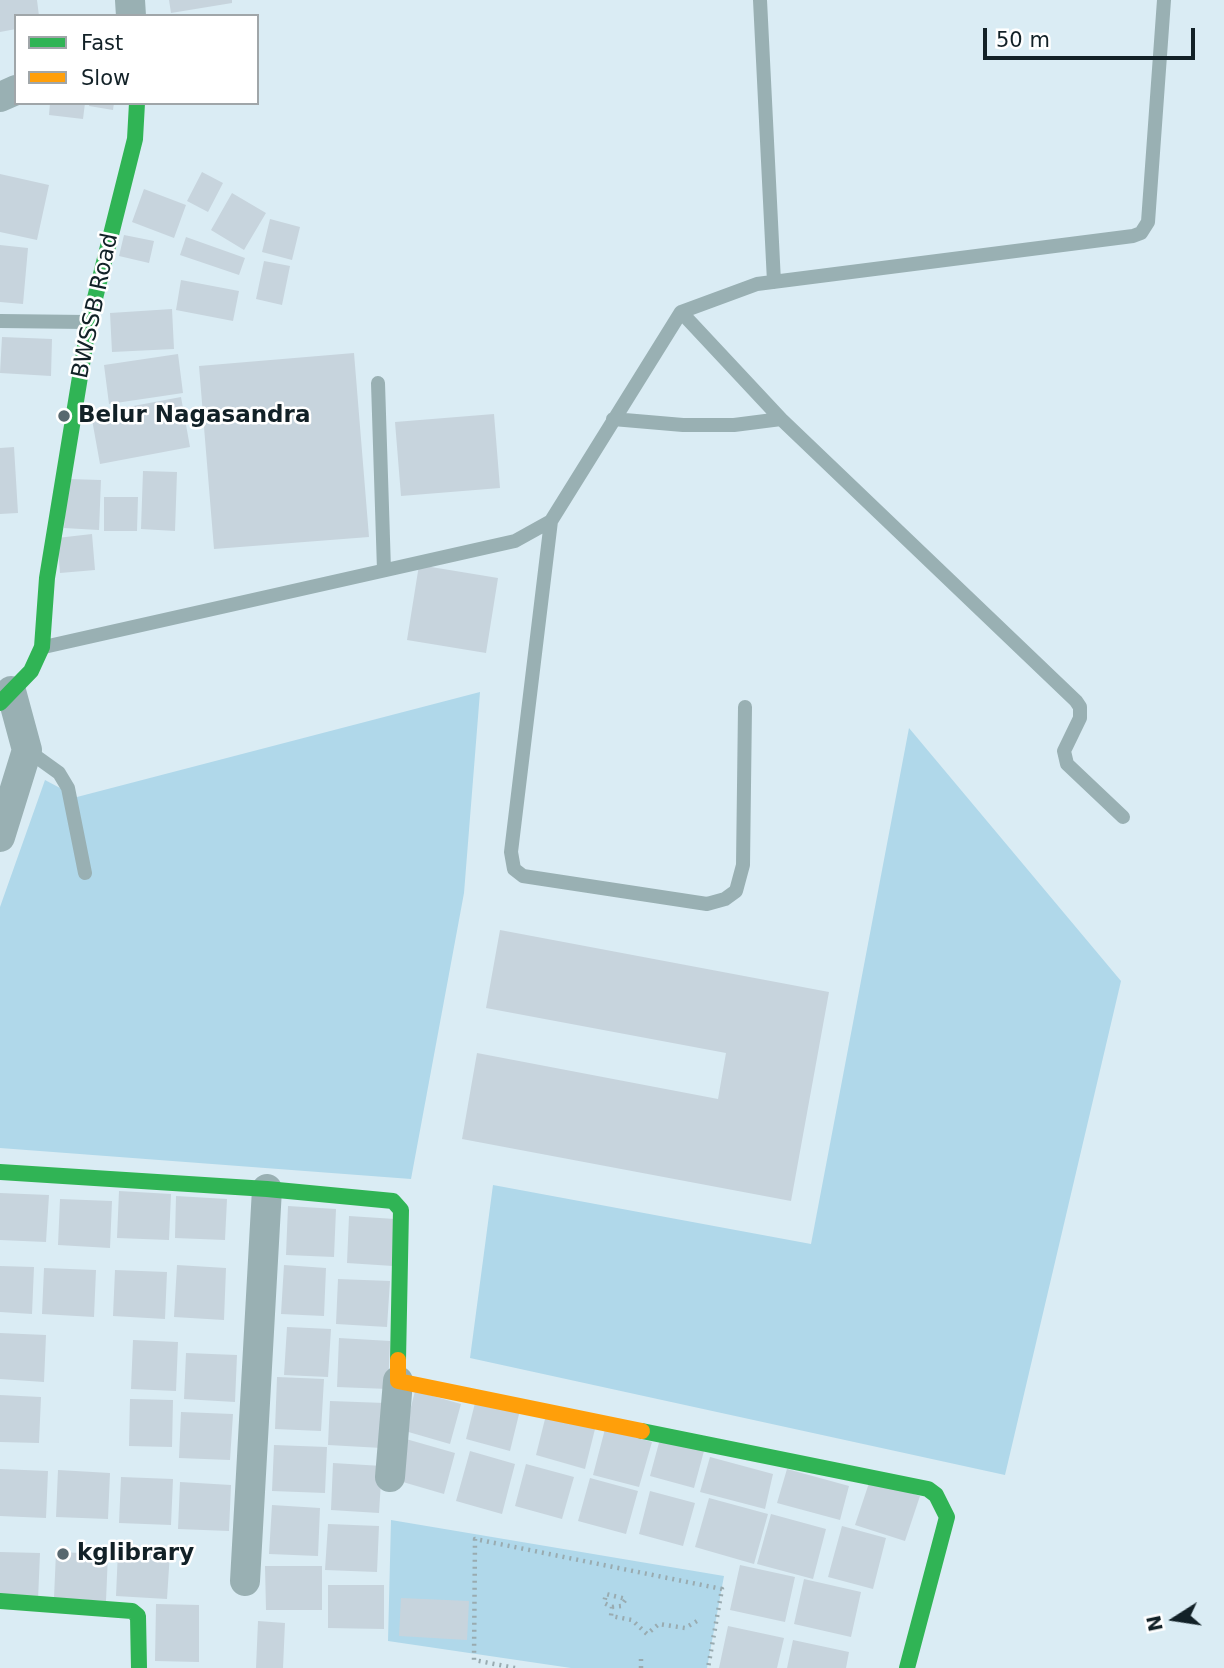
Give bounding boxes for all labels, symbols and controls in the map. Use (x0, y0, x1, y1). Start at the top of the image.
legend (14, 14, 259, 105)
scale bar (986, 14, 1198, 58)
text: 50 m (996, 28, 1050, 52)
text: Fast (81, 31, 123, 55)
text: Slow (81, 66, 130, 90)
street label: BWSSB Road (67, 231, 125, 381)
place label: Belur Nagasandra (78, 402, 310, 430)
marker: Belur Nagasandra (56, 408, 72, 424)
place label: kglibrary (77, 1540, 194, 1568)
marker: kglibrary (55, 1546, 71, 1562)
north arrow (1140, 1584, 1210, 1654)
text: N (1142, 1613, 1167, 1633)

